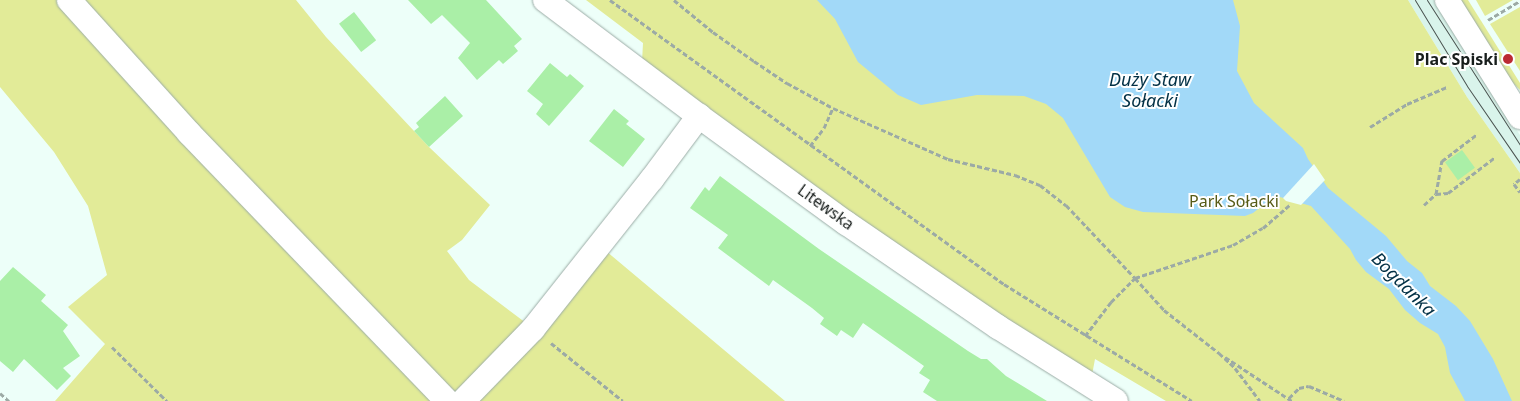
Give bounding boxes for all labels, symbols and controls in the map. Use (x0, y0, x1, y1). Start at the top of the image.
place label: Plac Spiski (1415, 49, 1498, 69)
marker: Plac Spiski (1502, 53, 1514, 65)
water label: Duży Staw Sołacki (1109, 69, 1191, 112)
street label: Litewska (794, 180, 858, 234)
park label: Park Sołacki (1189, 191, 1279, 211)
water label: Bogdanka (1368, 248, 1440, 320)

